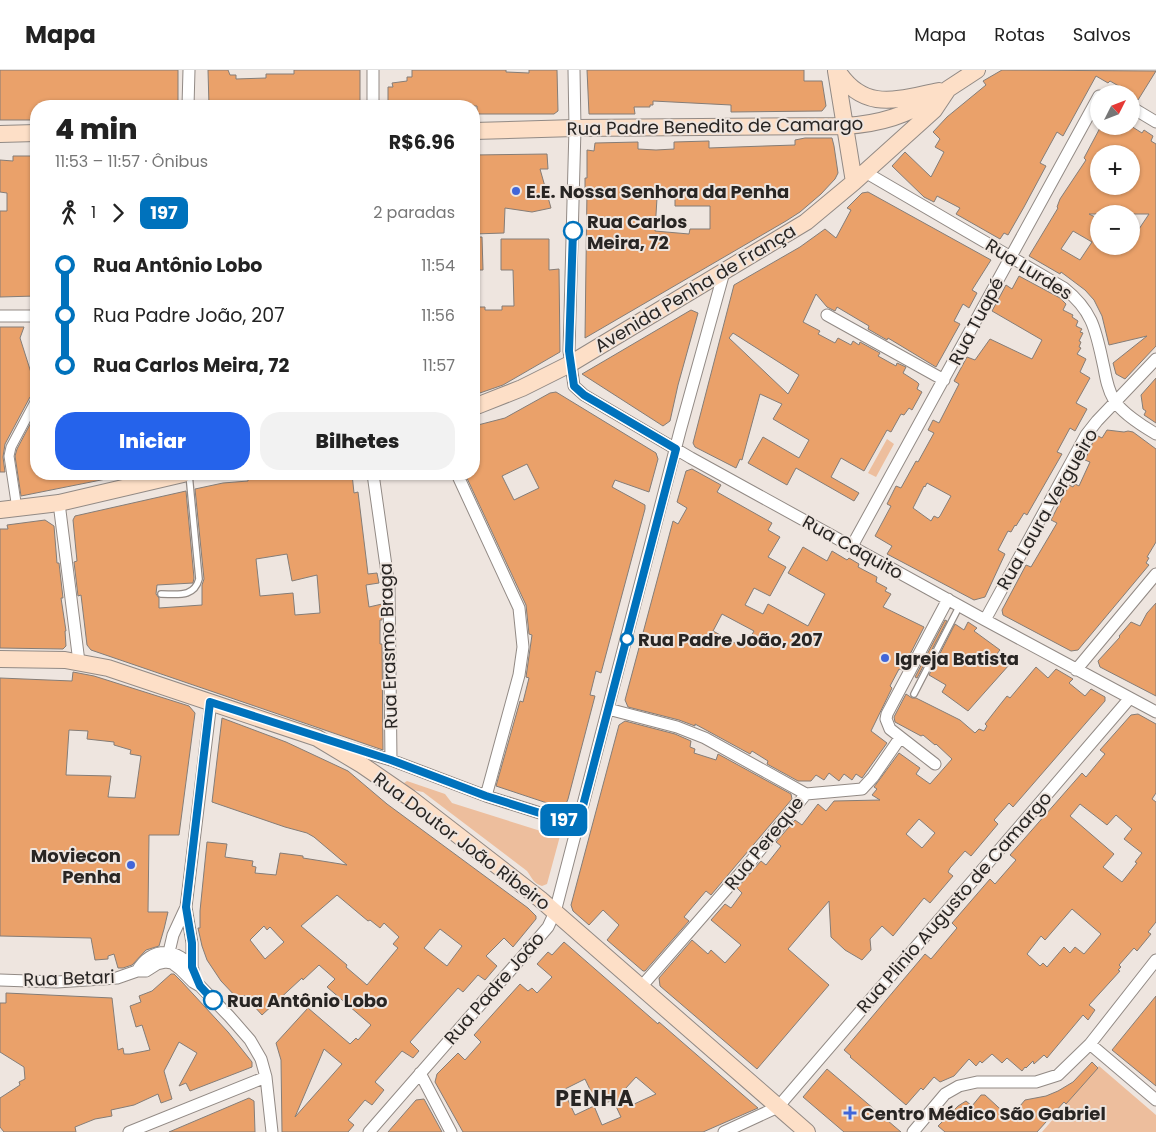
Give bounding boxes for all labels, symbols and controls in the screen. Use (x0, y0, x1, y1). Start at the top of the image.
text: Mapa (25, 18, 96, 51)
text: Mapa (914, 22, 966, 47)
text: Rotas (994, 22, 1045, 47)
text: Salvos (1073, 22, 1131, 47)
north arrow (1090, 85, 1140, 135)
map controls (1090, 85, 1140, 255)
text: 4 min (55, 110, 137, 149)
street label: Rua Padre Benedito de Camargo (567, 111, 863, 141)
text: R$6.96 (389, 129, 455, 156)
button: + (1090, 145, 1140, 195)
text: 11:53 – 11:57 · Ônibus (55, 150, 208, 173)
place label: E.E. Nossa Senhora da Penha (526, 179, 789, 204)
marker: E.E. Nossa Senhora da Penha (510, 185, 522, 197)
icon: walk (55, 199, 83, 227)
icon: forward (104, 199, 132, 227)
text: 197 (150, 200, 178, 225)
text: 1 (91, 201, 96, 224)
text: 2 paradas (373, 201, 455, 224)
button: − (1090, 205, 1140, 255)
place label: Rua Carlos Meira, 72 (587, 209, 687, 255)
street label: Avenida Penha de França (590, 218, 800, 358)
marker: Rua Carlos Meira, 72 (563, 221, 583, 241)
street label: Rua Lurdes (981, 232, 1077, 306)
text: Rua Antônio Lobo (93, 252, 262, 279)
text: 11:54 (421, 254, 455, 277)
street label: Rua Tuapé (942, 273, 1010, 369)
text: Rua Padre João, 207 (93, 302, 285, 329)
text: 11:56 (421, 304, 455, 327)
text: Rua Carlos Meira, 72 (93, 352, 289, 379)
text: 11:57 (423, 354, 455, 377)
button: Iniciar (55, 412, 250, 470)
button: Bilhetes (260, 412, 455, 470)
street label: Rua Laura Vergueiro (991, 424, 1103, 594)
street label: Rua Caquito (798, 509, 908, 585)
street label: Rua Erasmo Braga (373, 563, 403, 729)
place label: Rua Padre João, 207 (638, 627, 823, 652)
marker: Rua Padre João, 207 (620, 632, 634, 646)
place label: Igreja Batista (895, 646, 1019, 671)
marker: Igreja Batista (879, 652, 891, 664)
street label: Rua Doutor João Ribeiro (368, 766, 556, 916)
street label: Rua Plinio Augusto de Camargo (851, 786, 1057, 1018)
street label: Rua Pereque (718, 791, 810, 895)
line badge: 197 (535, 804, 593, 836)
text: 197 (550, 807, 578, 832)
place label: Moviecon Penha (31, 843, 121, 889)
marker: Moviecon Penha (125, 859, 137, 871)
street label: Rua Padre João (438, 926, 550, 1050)
street label: Rua Betari (23, 964, 115, 992)
place label: Rua Antônio Lobo (227, 988, 388, 1013)
marker: Rua Antônio Lobo (203, 990, 223, 1010)
district label: PENHA (555, 1083, 635, 1114)
place label: Centro Médico São Gabriel (861, 1101, 1106, 1126)
marker: Centro Médico São Gabriel (843, 1106, 857, 1120)

